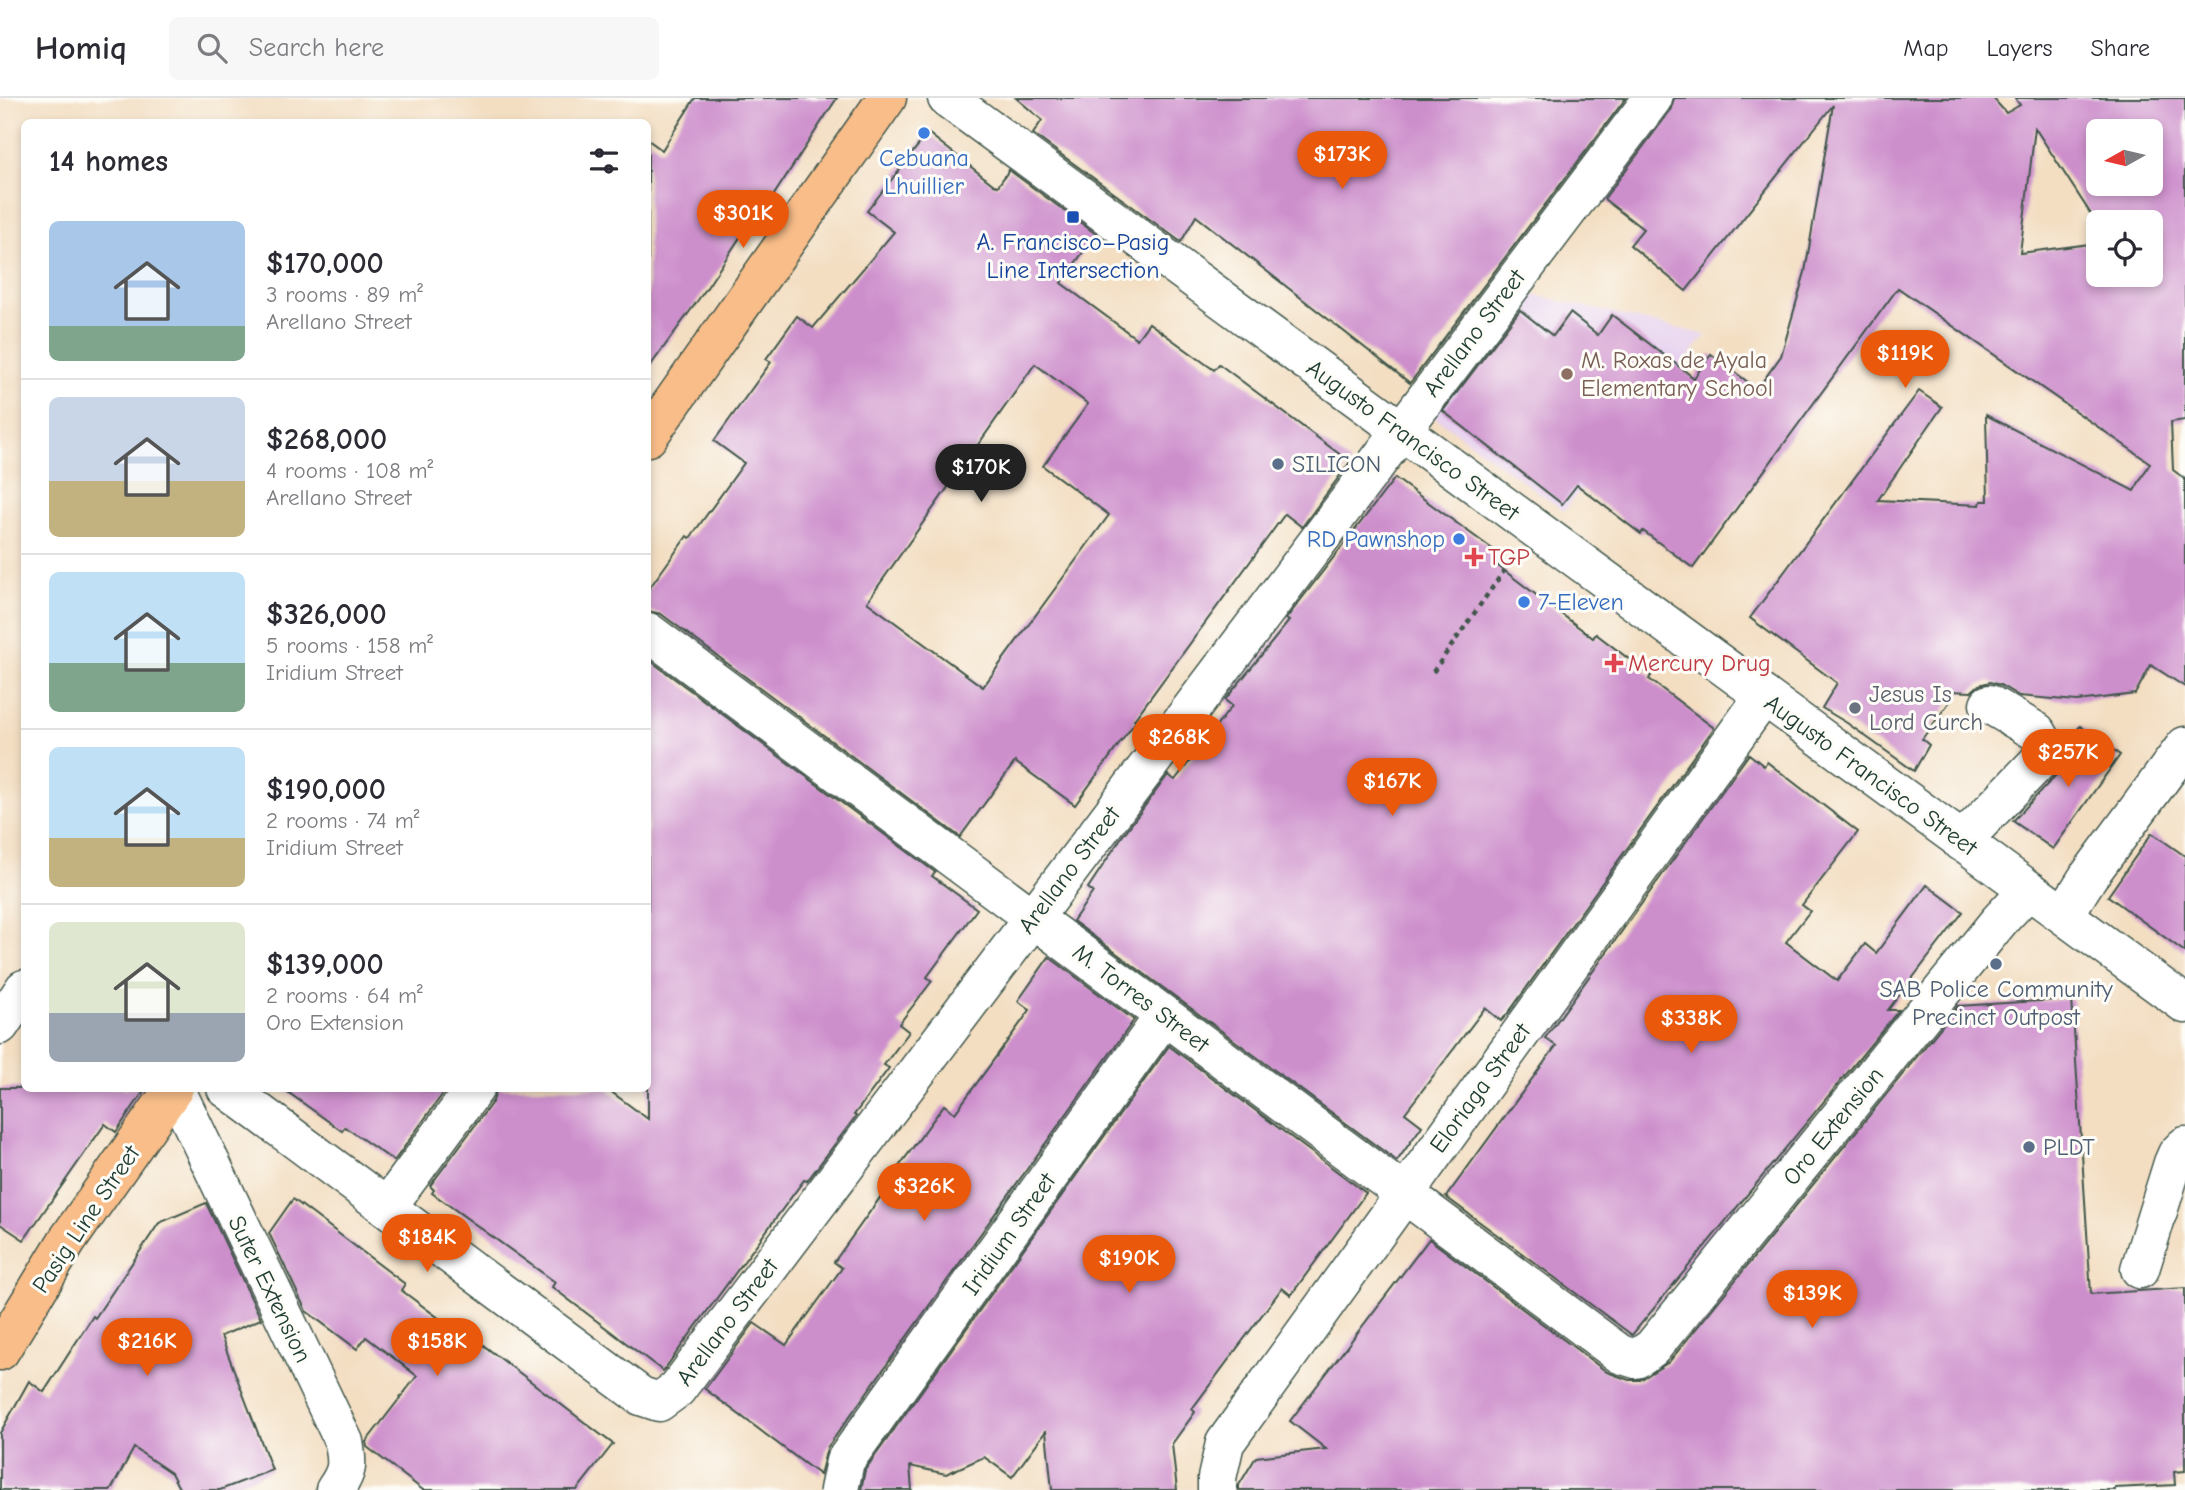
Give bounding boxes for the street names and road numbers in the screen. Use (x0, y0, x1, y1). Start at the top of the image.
street label: Arellano Street (1417, 263, 1532, 402)
street label: Augusto Francisco Street (1301, 353, 1526, 527)
street label: Augusto Francisco Street (1759, 688, 1984, 862)
street label: Arellano Street (1012, 800, 1127, 939)
street label: M. Torres Street (1067, 938, 1216, 1059)
street label: Eloriaga Street (1424, 1017, 1537, 1158)
street label: Oro Extension (1777, 1061, 1889, 1191)
street label: Pasig Line Street (26, 1139, 146, 1298)
street label: Iridium Street (957, 1167, 1062, 1301)
street label: Suter Extension (222, 1211, 318, 1367)
street label: Arellano Street (670, 1252, 785, 1391)

